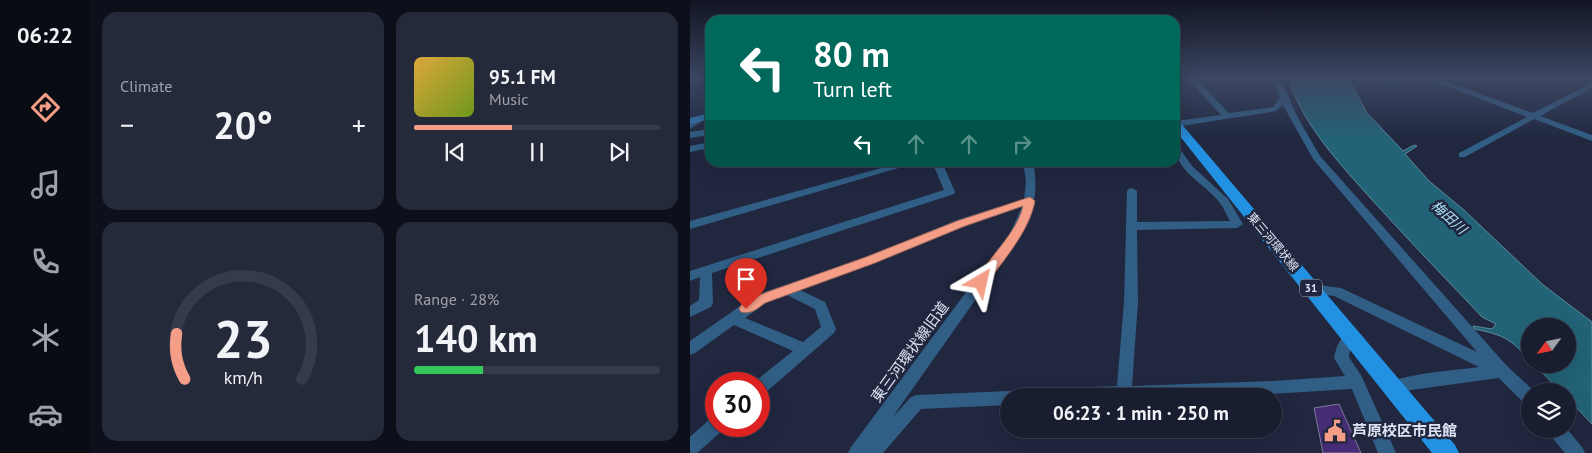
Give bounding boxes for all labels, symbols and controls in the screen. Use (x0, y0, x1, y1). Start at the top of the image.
text: 06:22 (17, 21, 73, 49)
text: 80 m (813, 31, 890, 77)
icon: left (730, 35, 795, 100)
text: 95.1 FM (489, 65, 556, 89)
text: Turn left (813, 75, 892, 103)
text: Climate (120, 76, 172, 96)
text: Music (489, 89, 529, 109)
icon: directions (28, 90, 63, 125)
text: 20° (213, 100, 273, 149)
text: − (120, 106, 134, 143)
text: + (352, 106, 366, 143)
icon: left (849, 130, 877, 158)
icon: ahead (902, 130, 930, 158)
icon: ahead (955, 130, 983, 158)
icon: right (1008, 130, 1036, 158)
icon: previous (441, 138, 469, 166)
icon: pause (523, 138, 551, 166)
icon: next (605, 138, 633, 166)
icon: music (28, 167, 63, 202)
water label: 梅田川 (1427, 196, 1472, 239)
street label: 東三河環状線 (1244, 209, 1302, 274)
icon: phone (28, 244, 63, 279)
position arrow (954, 255, 1006, 307)
pin (725, 258, 767, 309)
icon: arrive (732, 265, 760, 293)
road number: 31 (1300, 280, 1322, 296)
text: Range · 28% (414, 289, 499, 309)
street label: 東三河環状線旧道 (867, 298, 953, 406)
text: 23 (214, 305, 272, 372)
text: 140 km (414, 313, 538, 362)
north arrow (1521, 318, 1576, 372)
map controls (1521, 318, 1576, 438)
icon: climate (28, 320, 63, 355)
text: km/h (223, 366, 263, 389)
speed limit sign: 30 (705, 372, 770, 437)
button: layers (1521, 383, 1576, 438)
icon: car (28, 397, 63, 432)
text: 06:23 · 1 min · 250 m (1053, 401, 1229, 425)
public building icon: 芦原校区市民館 (1322, 418, 1348, 444)
place label: 芦原校区市民館 (1352, 421, 1457, 440)

